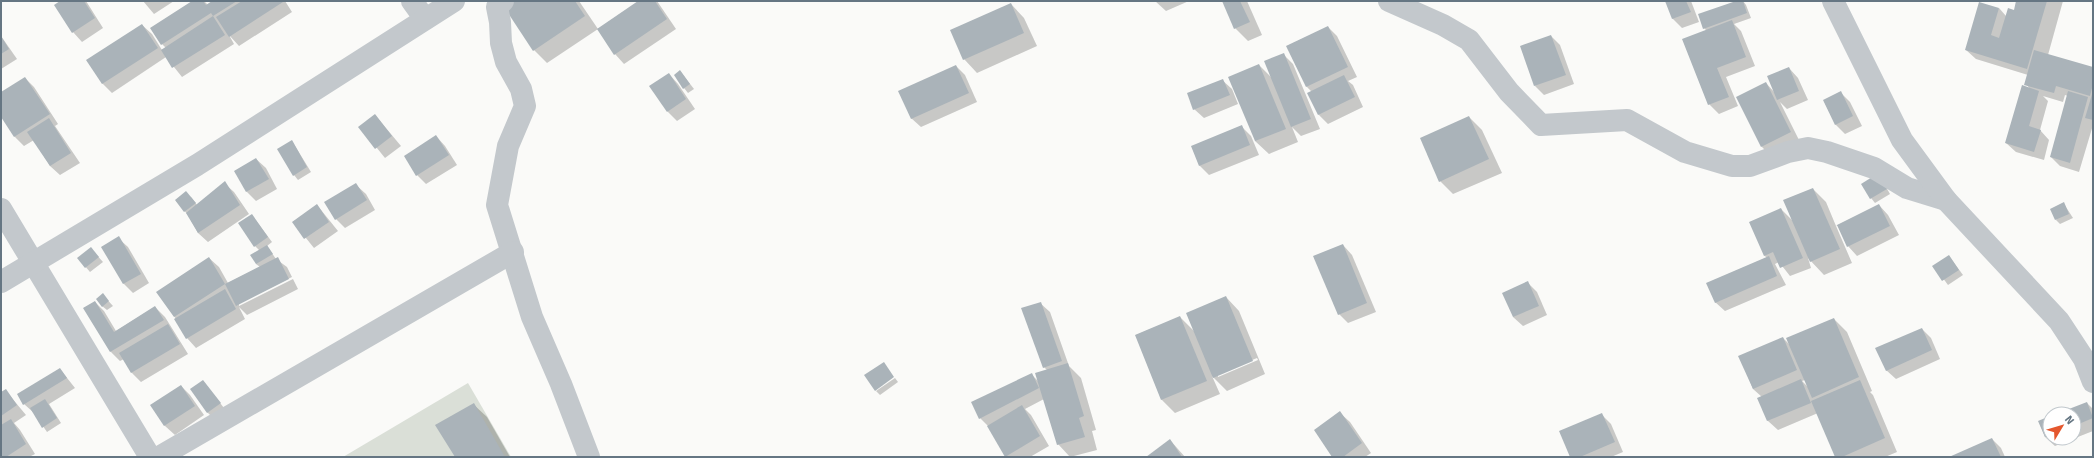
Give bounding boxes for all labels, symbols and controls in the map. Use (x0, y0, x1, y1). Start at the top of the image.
north arrow (2042, 406, 2082, 446)
text: N (2062, 413, 2077, 427)

